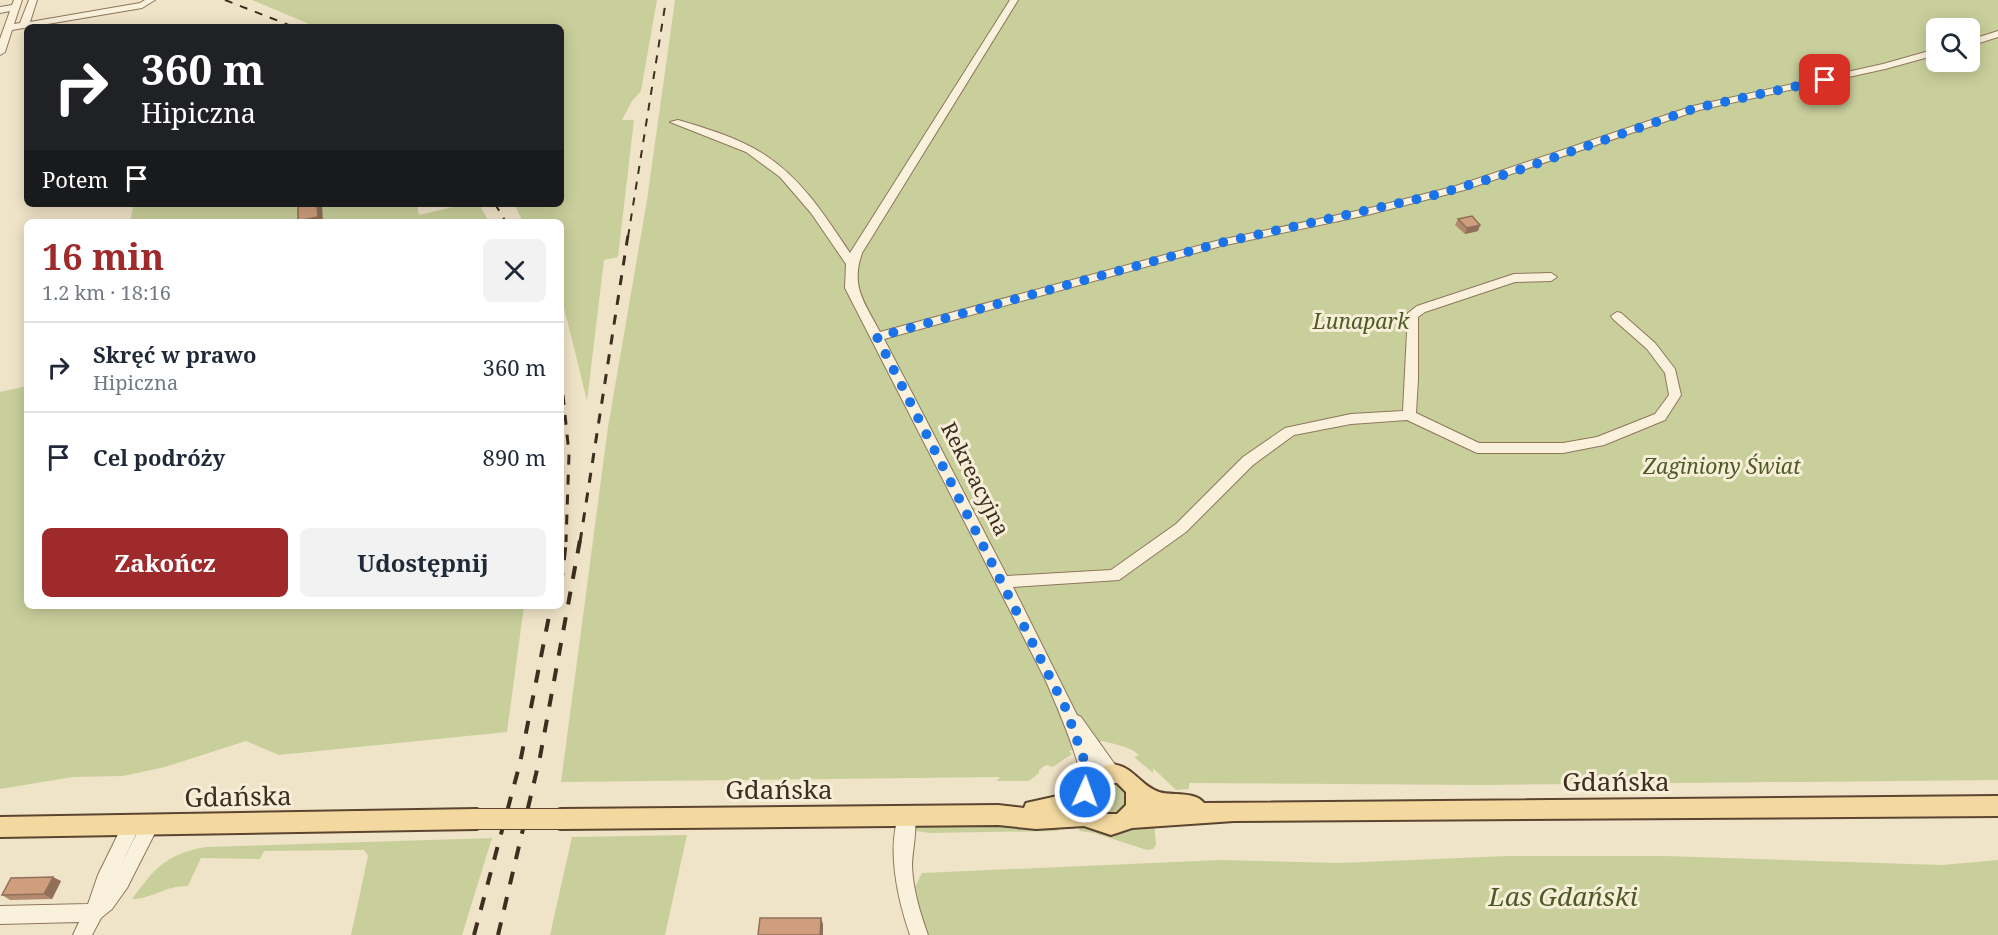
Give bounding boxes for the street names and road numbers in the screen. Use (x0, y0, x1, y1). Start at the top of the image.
street label: Rekreacyjna (935, 417, 1017, 540)
street label: Gdańska (1562, 763, 1670, 799)
street label: Gdańska (725, 771, 833, 807)
street label: Gdańska (184, 777, 292, 815)

